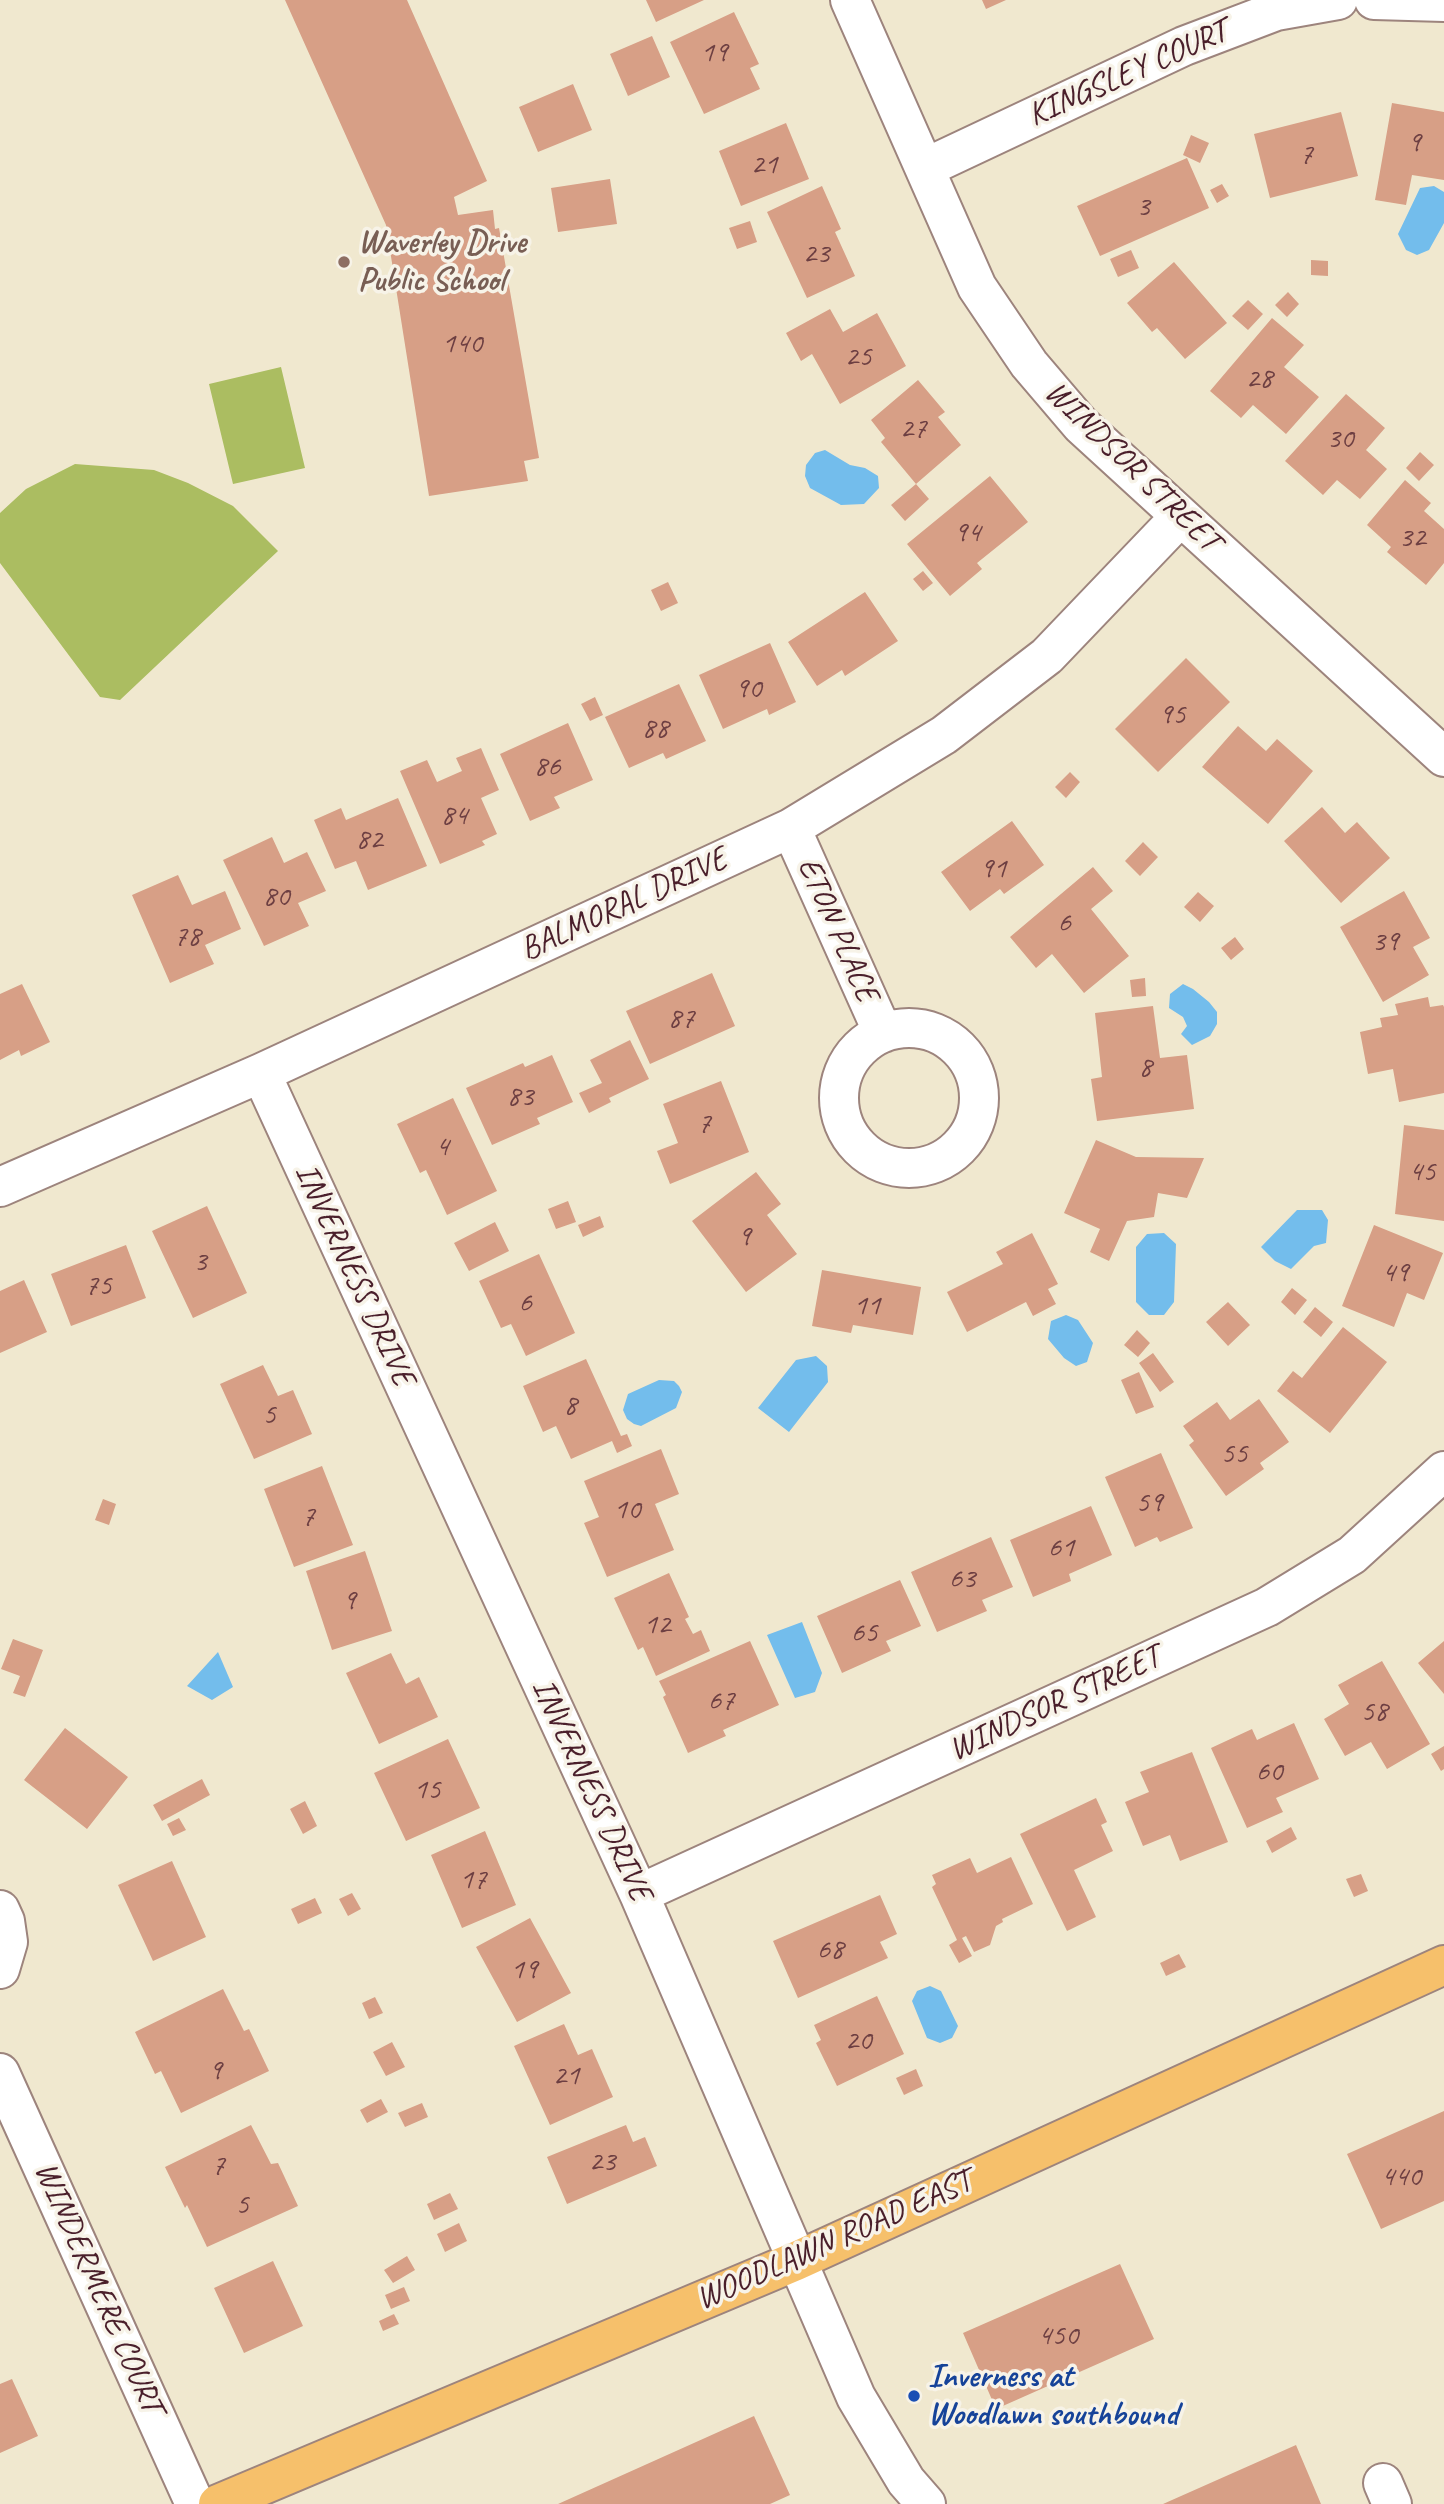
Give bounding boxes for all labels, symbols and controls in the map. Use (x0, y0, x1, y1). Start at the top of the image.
street label: KINGSLEY COURT (1022, 12, 1234, 136)
house number: 19 (701, 35, 727, 71)
house number: 9 (1407, 125, 1421, 161)
house number: 7 (1299, 137, 1313, 173)
house number: 21 (751, 147, 777, 183)
house number: 3 (1136, 189, 1150, 225)
place label: Waverley Drive Public School (358, 223, 526, 301)
house number: 23 (803, 236, 829, 272)
marker: Waverley Drive Public School (336, 254, 352, 270)
house number: 140 (442, 326, 482, 362)
house number: 25 (845, 339, 871, 375)
house number: 28 (1246, 361, 1272, 397)
street label: WINDSOR STREET (1036, 373, 1228, 561)
house number: 27 (900, 411, 926, 447)
house number: 30 (1327, 421, 1353, 457)
house number: 94 (954, 515, 980, 551)
house number: 32 (1399, 520, 1425, 556)
house number: 90 (735, 671, 761, 707)
house number: 95 (1159, 697, 1185, 733)
house number: 88 (642, 711, 668, 747)
house number: 86 (534, 749, 560, 785)
house number: 84 (441, 798, 467, 834)
house number: 82 (356, 822, 382, 858)
street label: BALMORAL DRIVE (514, 840, 734, 970)
house number: 91 (980, 851, 1006, 887)
street label: ETON PLACE (788, 852, 886, 1008)
house number: 80 (263, 879, 289, 915)
house number: 6 (1057, 905, 1071, 941)
house number: 78 (174, 919, 200, 955)
house number: 39 (1372, 924, 1398, 960)
house number: 87 (668, 1001, 694, 1037)
house number: 8 (1138, 1050, 1152, 1086)
house number: 83 (507, 1079, 533, 1115)
house number: 7 (697, 1106, 711, 1142)
house number: 4 (435, 1129, 449, 1165)
house number: 45 (1409, 1154, 1435, 1190)
street label: INVERNESS DRIVE (285, 1158, 423, 1392)
house number: 9 (737, 1219, 751, 1255)
house number: 3 (193, 1244, 207, 1280)
house number: 49 (1382, 1255, 1408, 1291)
house number: 75 (85, 1268, 111, 1304)
house number: 6 (518, 1285, 532, 1321)
house number: 11 (854, 1288, 880, 1324)
house number: 8 (563, 1388, 577, 1424)
house number: 5 (262, 1397, 276, 1433)
house number: 55 (1221, 1436, 1247, 1472)
house number: 59 (1136, 1485, 1162, 1521)
house number: 10 (614, 1492, 640, 1528)
house number: 7 (301, 1499, 315, 1535)
house number: 61 (1048, 1530, 1074, 1566)
house number: 63 (949, 1561, 975, 1597)
house number: 9 (342, 1583, 356, 1619)
house number: 12 (644, 1607, 670, 1643)
house number: 65 (851, 1615, 877, 1651)
street label: WINDSOR STREET (943, 1638, 1167, 1770)
street label: INVERNESS DRIVE (522, 1673, 660, 1907)
house number: 67 (708, 1683, 734, 1719)
house number: 58 (1361, 1694, 1387, 1730)
house number: 60 (1256, 1754, 1282, 1790)
house number: 15 (414, 1772, 440, 1808)
house number: 17 (460, 1862, 486, 1898)
house number: 68 (817, 1932, 843, 1968)
house number: 19 (511, 1952, 537, 1988)
house number: 20 (845, 2023, 871, 2059)
house number: 9 (208, 2053, 222, 2089)
house number: 21 (553, 2058, 579, 2094)
house number: 23 (589, 2144, 615, 2180)
house number: 7 (211, 2148, 225, 2184)
street label: WINDERMERE COURT (25, 2156, 171, 2420)
house number: 440 (1381, 2159, 1421, 2195)
street label: WOODLAWN ROAD EAST (690, 2162, 978, 2320)
house number: 5 (235, 2187, 249, 2223)
house number: 450 (1038, 2318, 1078, 2354)
place label: Inverness at Woodlawn southbound (928, 2357, 1178, 2435)
marker: Inverness at Woodlawn southbound (906, 2388, 922, 2404)

